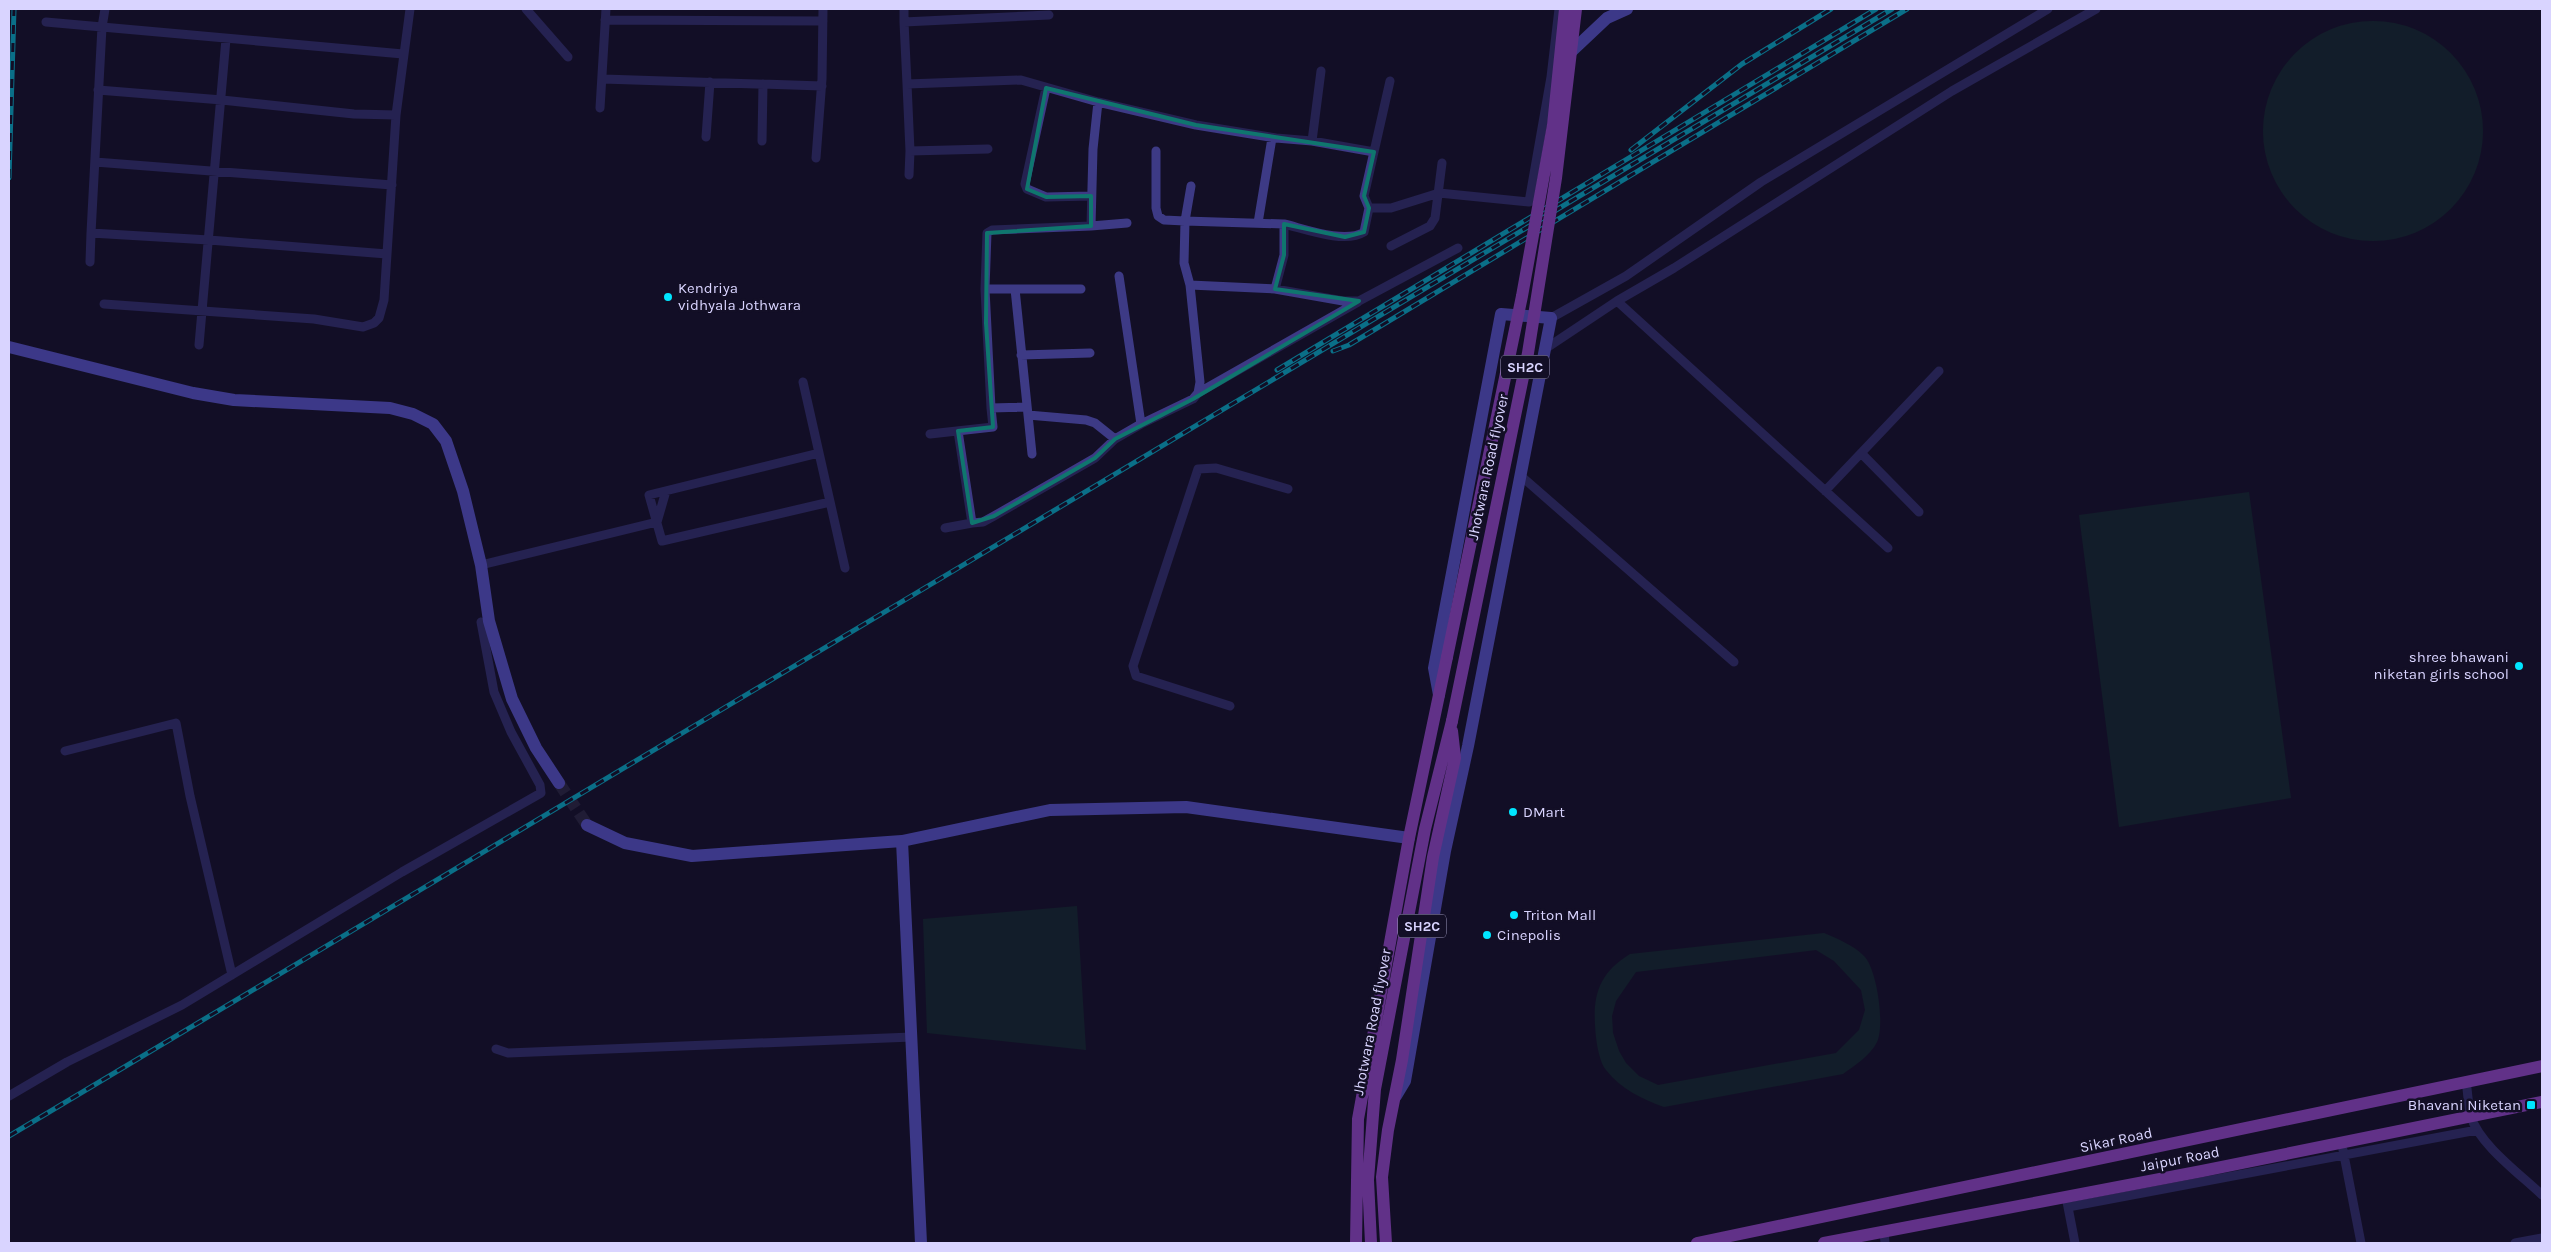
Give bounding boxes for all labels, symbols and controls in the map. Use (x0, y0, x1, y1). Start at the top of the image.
place label: Kendriya vidhyala Jothwara (678, 279, 801, 314)
marker: Kendriya vidhyala Jothwara (662, 291, 674, 303)
road number: SH2C (1501, 356, 1549, 378)
street label: Jhotwara Road flyover (1464, 392, 1512, 542)
place label: shree bhawani niketan girls school (2374, 648, 2509, 683)
marker: shree bhawani niketan girls school (2513, 660, 2525, 672)
place label: DMart (1523, 803, 1565, 821)
marker: DMart (1507, 806, 1519, 818)
place label: Triton Mall (1524, 906, 1596, 924)
marker: Triton Mall (1508, 909, 1520, 921)
road number: SH2C (1398, 914, 1446, 938)
place label: Cinepolis (1497, 926, 1561, 944)
marker: Cinepolis (1481, 929, 1493, 941)
street label: Jhotwara Road flyover (1349, 947, 1395, 1097)
place label: Bhavani Niketan (2408, 1096, 2521, 1114)
marker: Bhavani Niketan (2525, 1099, 2537, 1111)
street label: Sikar Road (2078, 1124, 2154, 1156)
street label: Jaipur Road (2139, 1143, 2221, 1175)

